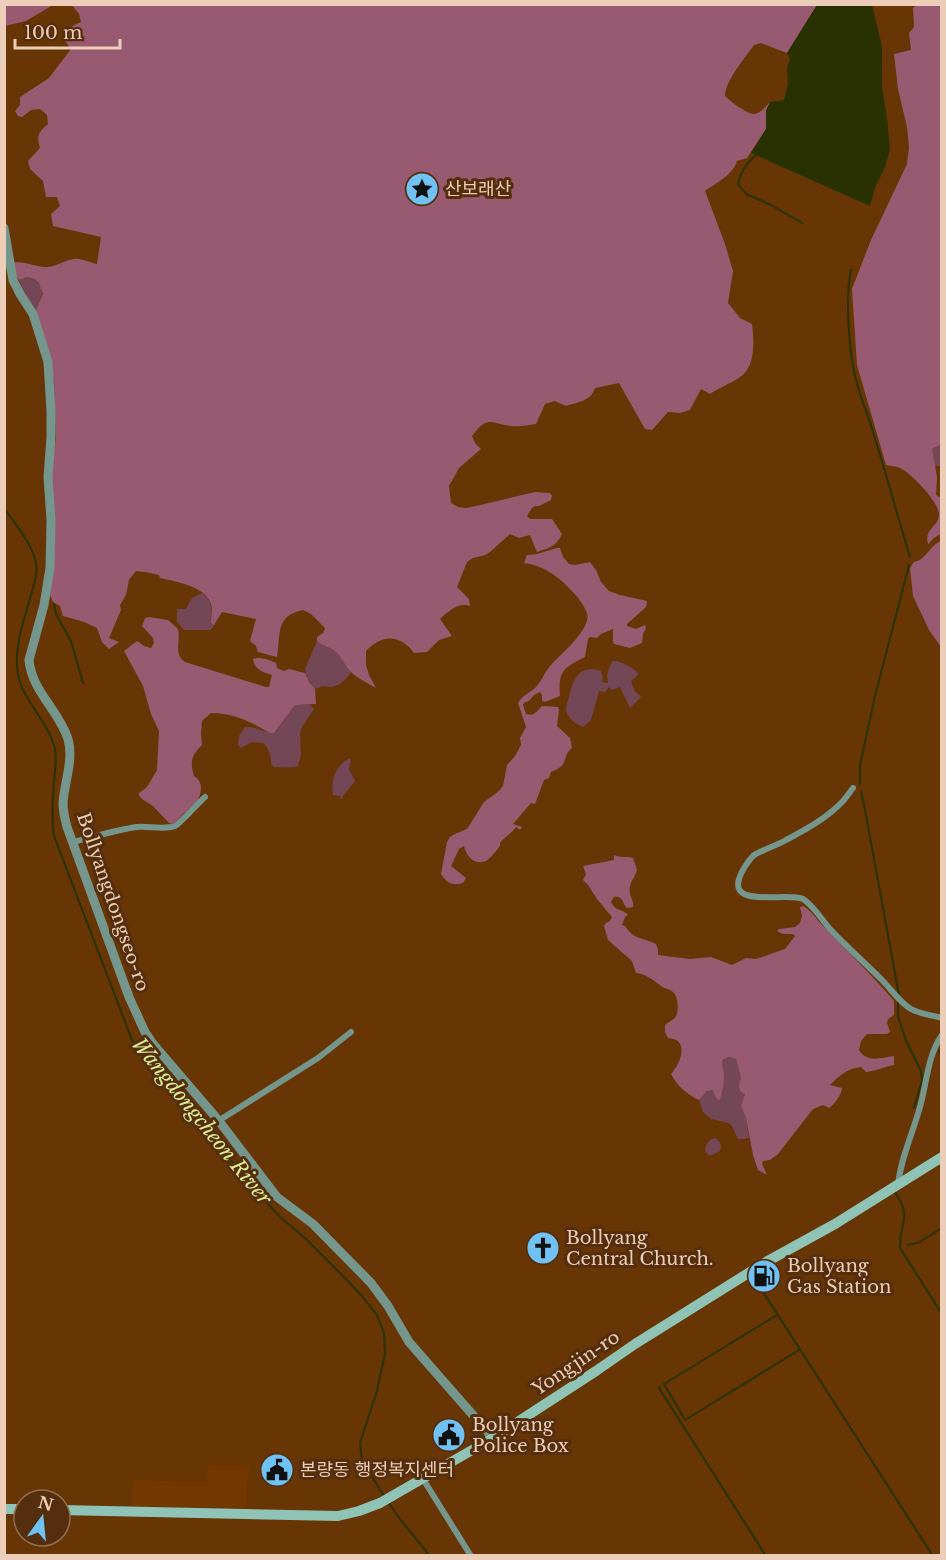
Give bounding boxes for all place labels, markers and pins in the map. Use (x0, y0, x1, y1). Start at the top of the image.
place icon: 산보래산 (404, 171, 440, 207)
place label: 산보래산 (445, 178, 511, 200)
place label: Bollyang Central Church. (566, 1227, 714, 1270)
church icon: Bollyang Central Church. (525, 1230, 561, 1266)
place label: Bollyang Gas Station (787, 1255, 891, 1298)
fuel station icon: Bollyang Gas Station (746, 1258, 782, 1294)
place label: Bollyang Police Box (472, 1414, 569, 1457)
public building icon: Bollyang Police Box (431, 1417, 467, 1453)
public building icon: 본량동 행정복지센터 (259, 1452, 295, 1488)
place label: 본량동 행정복지센터 (300, 1459, 454, 1481)

